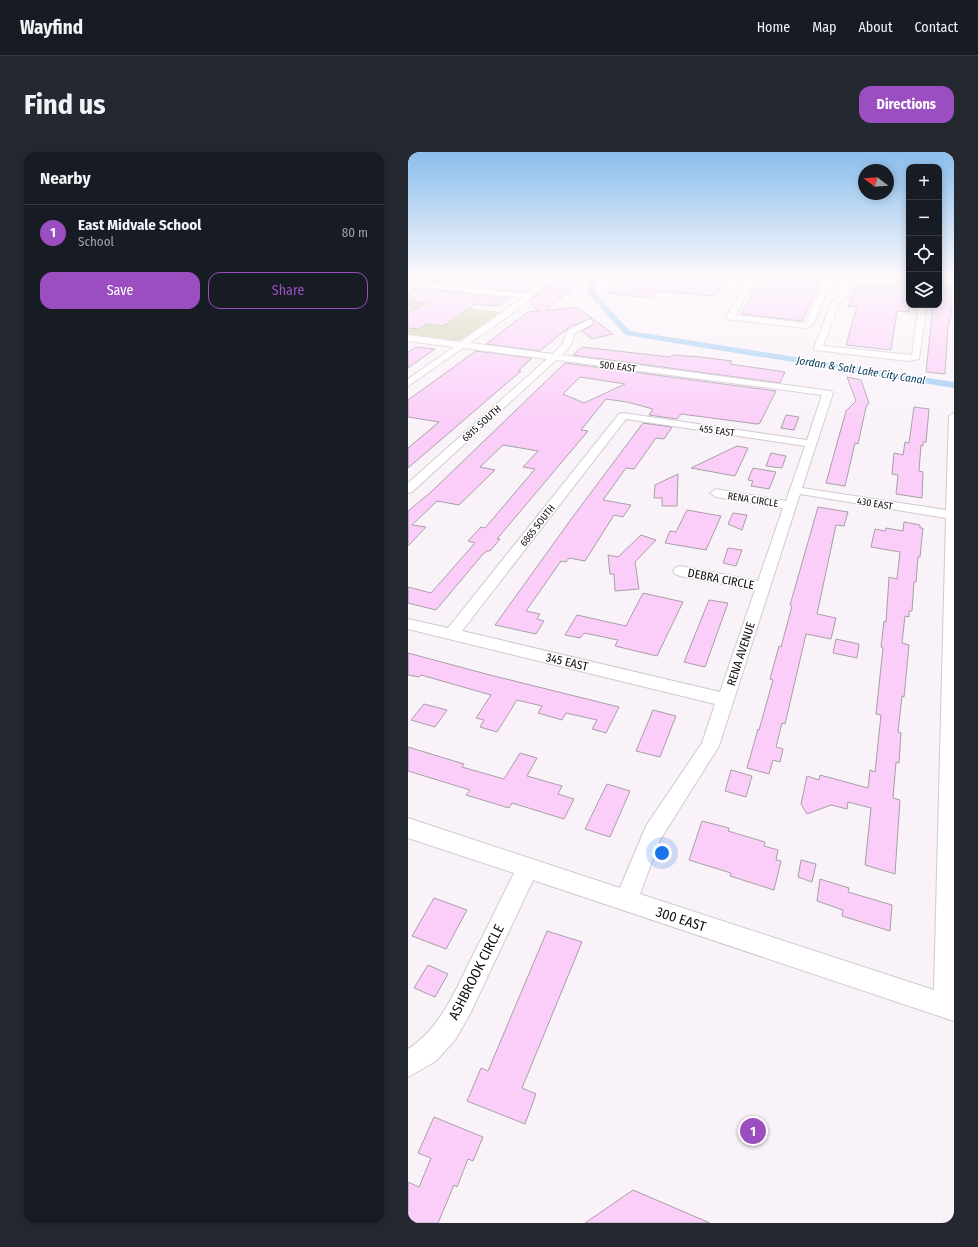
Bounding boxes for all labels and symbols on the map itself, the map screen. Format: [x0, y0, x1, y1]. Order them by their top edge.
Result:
north arrow [858, 164, 894, 200]
water label: Jordan & Salt Lake City Canal [795, 354, 926, 387]
street label: 500 EAST [599, 359, 637, 375]
street label: 6815 SOUTH [460, 403, 504, 444]
street label: 455 EAST [698, 423, 736, 439]
street label: RENA CIRCLE [727, 490, 779, 510]
street label: 430 EAST [856, 495, 894, 513]
street label: 6865 SOUTH [518, 502, 558, 549]
street label: DEBRA CIRCLE [687, 566, 756, 592]
street label: RENA AVENUE [724, 620, 758, 688]
street label: 345 EAST [545, 650, 590, 674]
your location [652, 843, 672, 863]
street label: 300 EAST [654, 903, 708, 936]
street label: ASHBROOK CIRCLE [445, 921, 508, 1023]
pin: 1 [740, 1116, 766, 1146]

